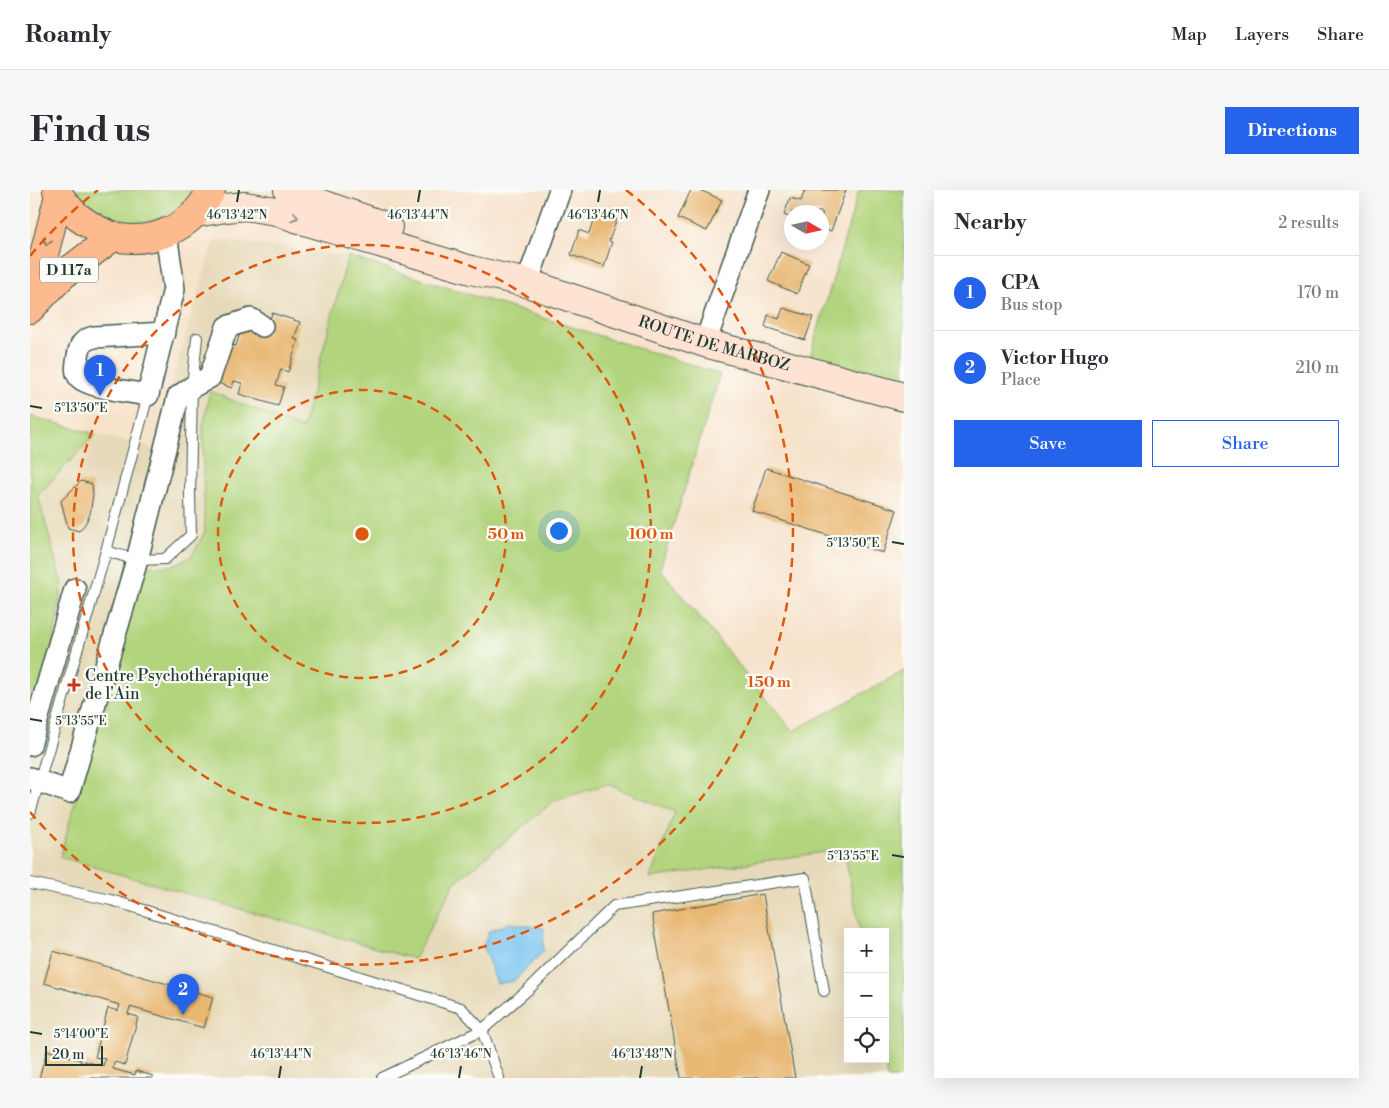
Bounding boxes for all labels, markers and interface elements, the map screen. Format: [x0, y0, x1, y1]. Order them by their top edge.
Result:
text: Roamly [25, 20, 111, 50]
text: Map [1172, 23, 1207, 46]
text: Layers [1235, 23, 1289, 46]
text: Share [1317, 23, 1364, 46]
button: Directions [1225, 107, 1359, 154]
text: Find us [30, 109, 150, 152]
north arrow [784, 205, 829, 250]
text: 46°13'42"N [207, 208, 268, 223]
text: 46°13'44"N [387, 208, 449, 223]
text: 46°13'46"N [567, 208, 629, 223]
text: Nearby [954, 210, 1027, 236]
one-way arrow [290, 212, 299, 222]
text: 2 results [1278, 213, 1339, 233]
one-way arrow [43, 237, 53, 245]
road number: D 117a [40, 258, 98, 282]
text: CPA [1001, 271, 1040, 295]
text: 1 [966, 283, 974, 303]
text: 170 m [1297, 283, 1339, 303]
text: Bus stop [1001, 295, 1063, 315]
street label: ROUTE DE MARBOZ [636, 311, 792, 376]
text: Victor Hugo [1001, 346, 1109, 370]
pin: 1 [84, 355, 116, 396]
text: 2 [965, 358, 975, 378]
text: 210 m [1295, 358, 1339, 378]
text: Place [1001, 370, 1041, 390]
text: 5°13'50"E [54, 401, 108, 416]
button: Save [954, 420, 1142, 467]
button: Share [1152, 420, 1339, 467]
your location [546, 518, 572, 544]
centre of rings [353, 525, 371, 543]
text: 50 m [488, 525, 524, 544]
text: 100 m [629, 525, 674, 544]
text: 5°13'50"E [826, 536, 880, 551]
place label: Centre Psychothérapique de l'Ain [85, 666, 269, 704]
text: 150 m [747, 673, 791, 692]
marker: Centre Psychothérapique de l'Ain [67, 678, 81, 692]
text: 5°13'55"E [55, 714, 107, 729]
text: 5°13'55"E [827, 849, 879, 864]
map controls [844, 928, 889, 1063]
button: + [844, 928, 889, 973]
button: − [844, 973, 889, 1018]
pin: 2 [167, 974, 199, 1015]
button: locate [844, 1018, 889, 1063]
text: 5°14'00"E [54, 1027, 108, 1042]
scale bar [45, 1043, 102, 1066]
text: 20 m [52, 1046, 84, 1064]
text: 46°13'44"N [250, 1047, 312, 1062]
text: 46°13'46"N [430, 1047, 492, 1062]
text: 46°13'48"N [611, 1047, 673, 1062]

